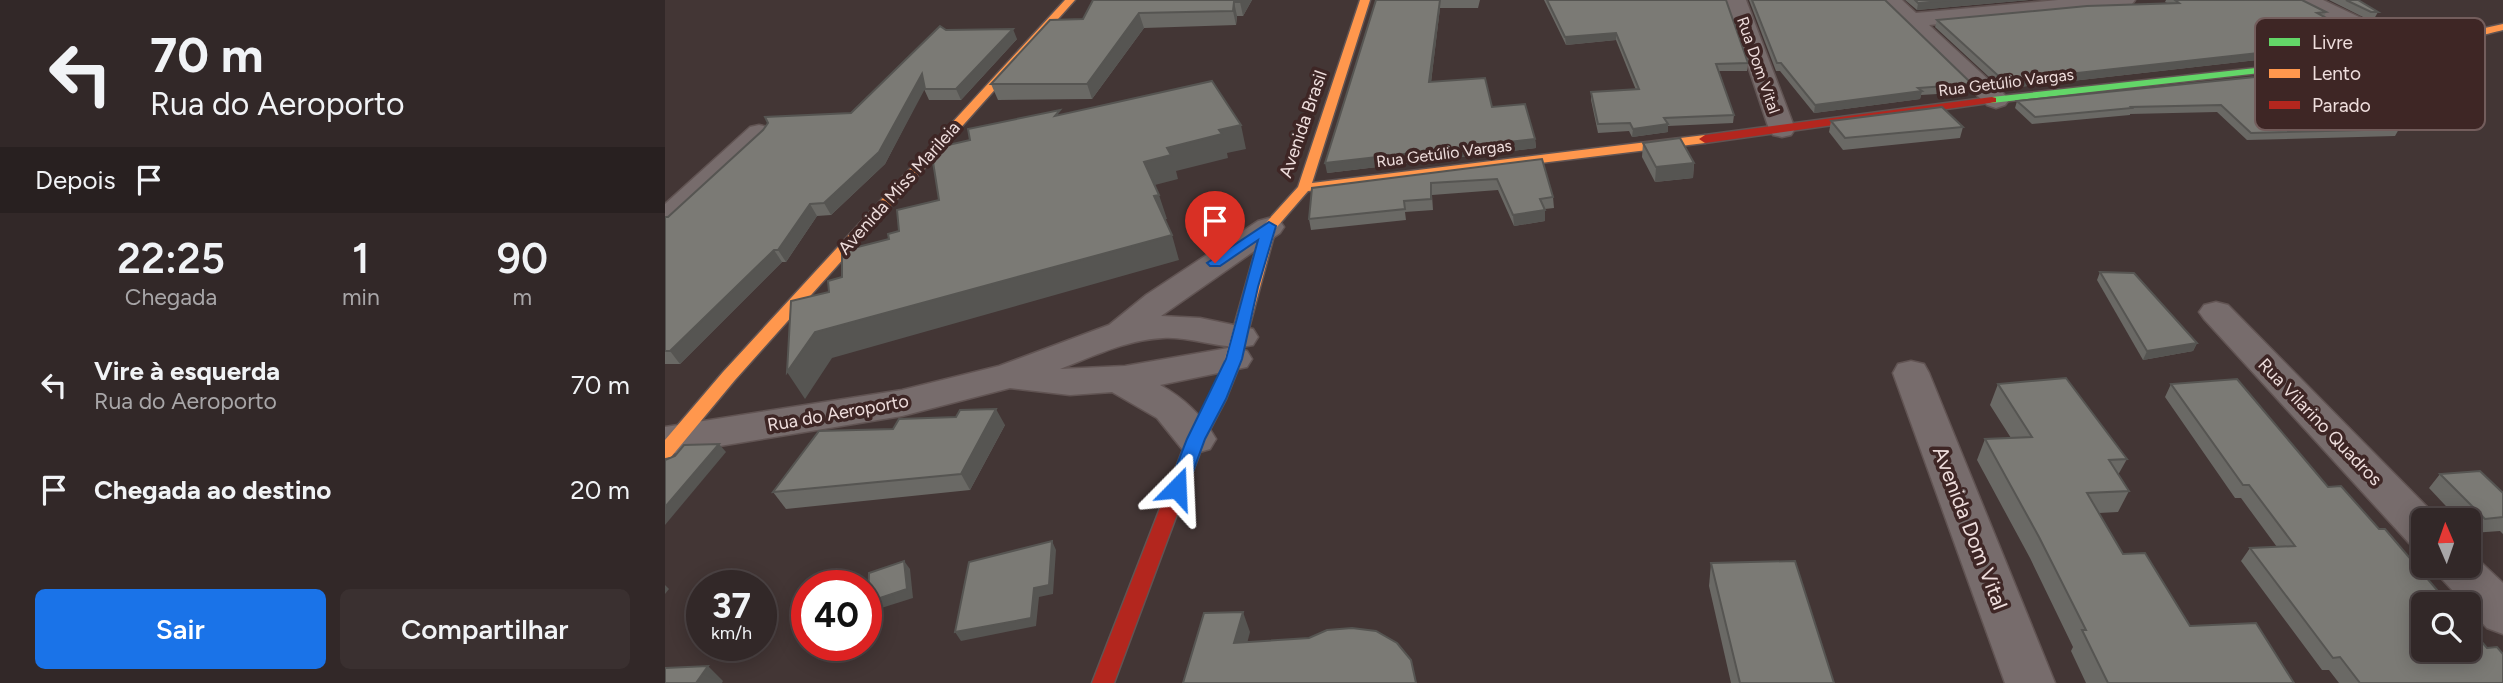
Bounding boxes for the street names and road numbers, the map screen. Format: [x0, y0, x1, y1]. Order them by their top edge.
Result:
street label: Rua Dom Vital [1733, 14, 1784, 116]
street label: Rua Getúlio Vargas [1937, 65, 2075, 100]
street label: Avenida Brasil [1274, 67, 1332, 181]
street label: Avenida Miss Marileia [833, 117, 965, 259]
street label: Rua Getúlio Vargas [1375, 136, 1513, 171]
street label: Rua Vilarino Quadros [2254, 354, 2386, 490]
street label: Rua do Aeroporto [766, 390, 910, 436]
street label: Avenida Dom Vital [1928, 442, 2013, 613]

